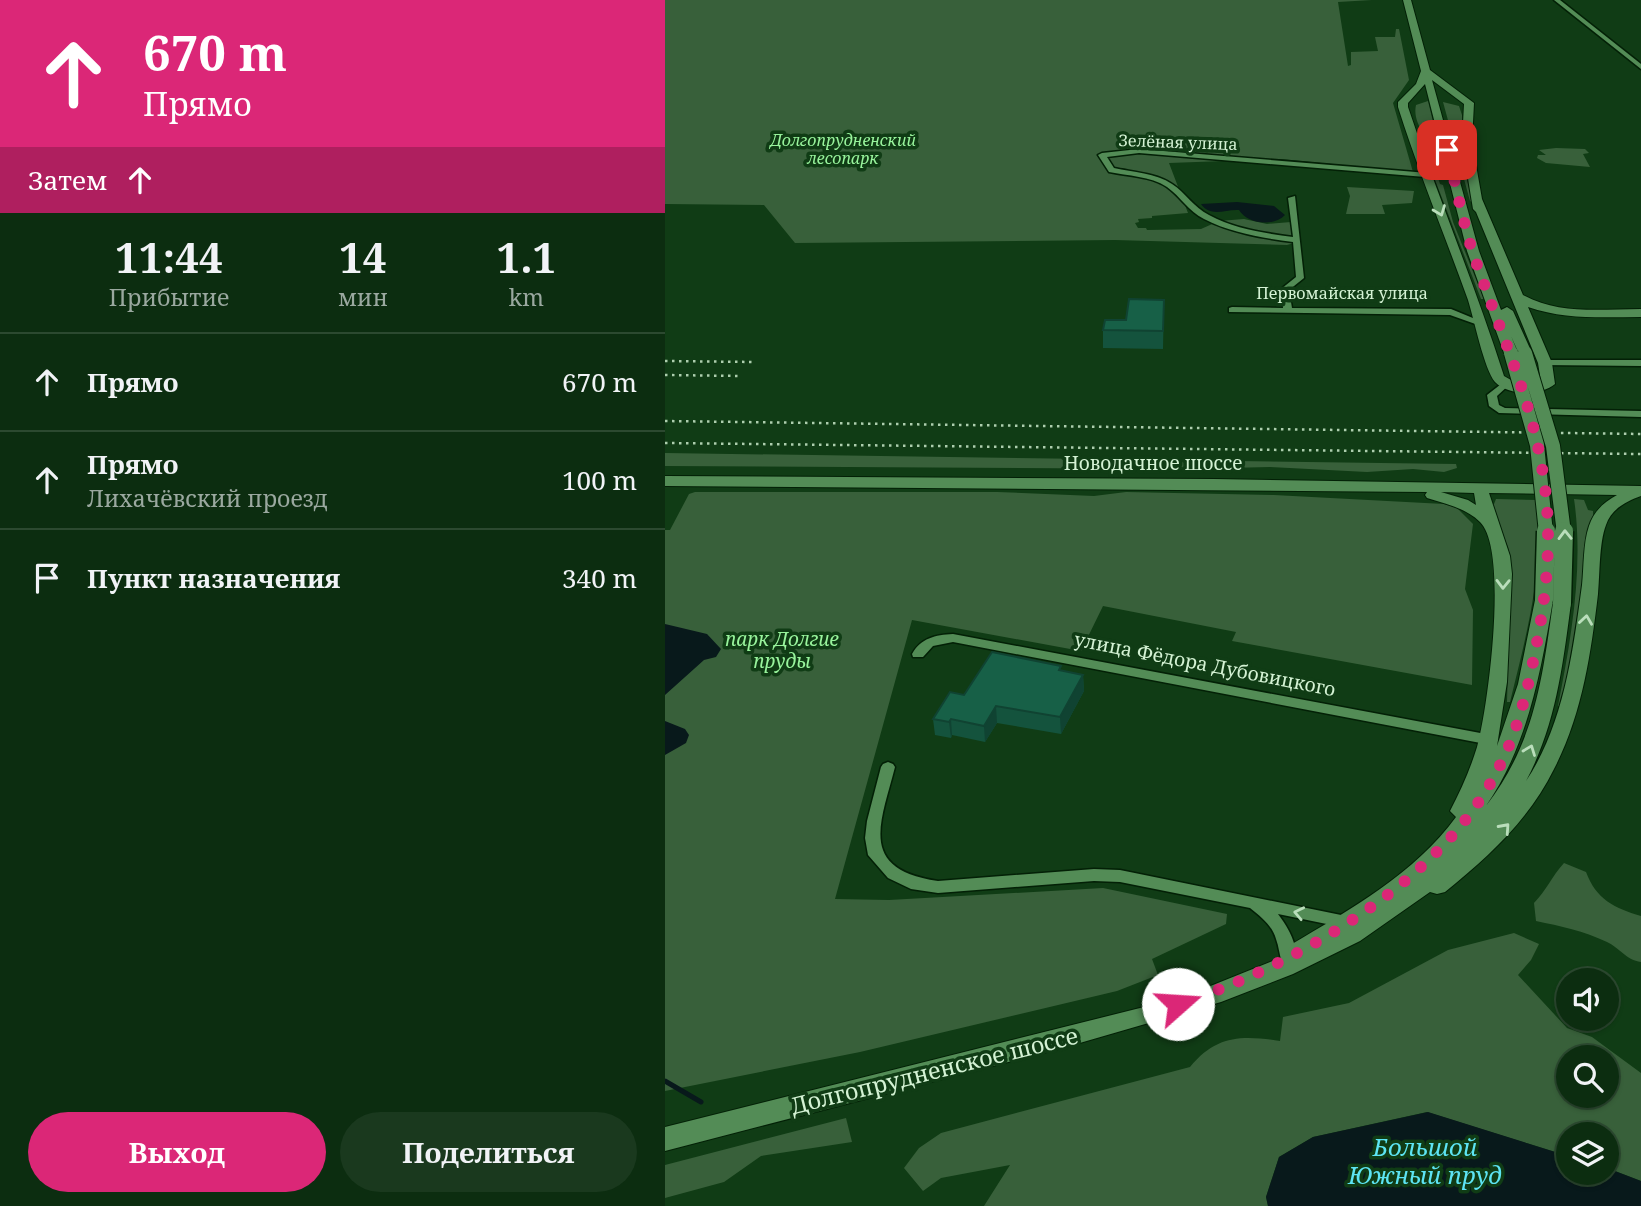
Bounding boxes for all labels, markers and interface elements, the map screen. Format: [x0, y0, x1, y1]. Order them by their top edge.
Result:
text: 670 m [143, 19, 287, 85]
icon: ahead [28, 28, 119, 119]
text: Прямо [143, 82, 252, 125]
pin [1417, 120, 1477, 180]
park label: Долгопрудненский лесопарк [768, 129, 916, 169]
street label: Зелёная улица [1118, 129, 1238, 155]
icon: arrive [1428, 131, 1466, 169]
icon: ahead [121, 161, 159, 199]
text: Затем [28, 162, 107, 198]
one-way arrow [1432, 205, 1446, 217]
text: 11:44 [115, 228, 223, 285]
text: 14 [339, 228, 387, 285]
text: 1.1 [496, 228, 556, 285]
text: Прибытие [109, 281, 229, 313]
text: мин [338, 281, 388, 313]
text: km [509, 281, 544, 313]
street label: Первомайская улица [1256, 282, 1428, 304]
icon: ahead [28, 363, 66, 401]
text: Прямо [87, 364, 178, 400]
text: 670 m [562, 364, 637, 400]
text: Прямо [87, 446, 178, 482]
street label: Новодачное шоссе [1064, 450, 1242, 476]
icon: ahead [28, 461, 66, 499]
text: 100 m [562, 462, 637, 498]
text: Лихачёвский проезд [87, 482, 328, 514]
one-way arrow [1558, 529, 1573, 540]
icon: arrive [28, 559, 66, 597]
text: Пункт назначения [87, 560, 340, 596]
text: 340 m [562, 560, 637, 596]
one-way arrow [1495, 579, 1510, 590]
one-way arrow [1579, 614, 1594, 626]
park label: парк Долгие пруды [725, 626, 840, 674]
street label: улица Фёдора Дубовицкого [1072, 626, 1338, 702]
one-way arrow [1521, 745, 1535, 757]
one-way arrow [1496, 823, 1509, 836]
one-way arrow [1293, 906, 1305, 921]
position arrow [1141, 967, 1215, 1041]
map controls [1556, 968, 1619, 1185]
button: sound [1556, 968, 1619, 1031]
street label: Долгопрудненское шоссе [787, 1019, 1081, 1121]
button: search [1556, 1045, 1619, 1108]
button: Выход [28, 1112, 326, 1192]
button: Поделиться [340, 1112, 637, 1192]
button: layers [1556, 1122, 1619, 1185]
water label: Большой Южный пруд [1347, 1130, 1502, 1191]

